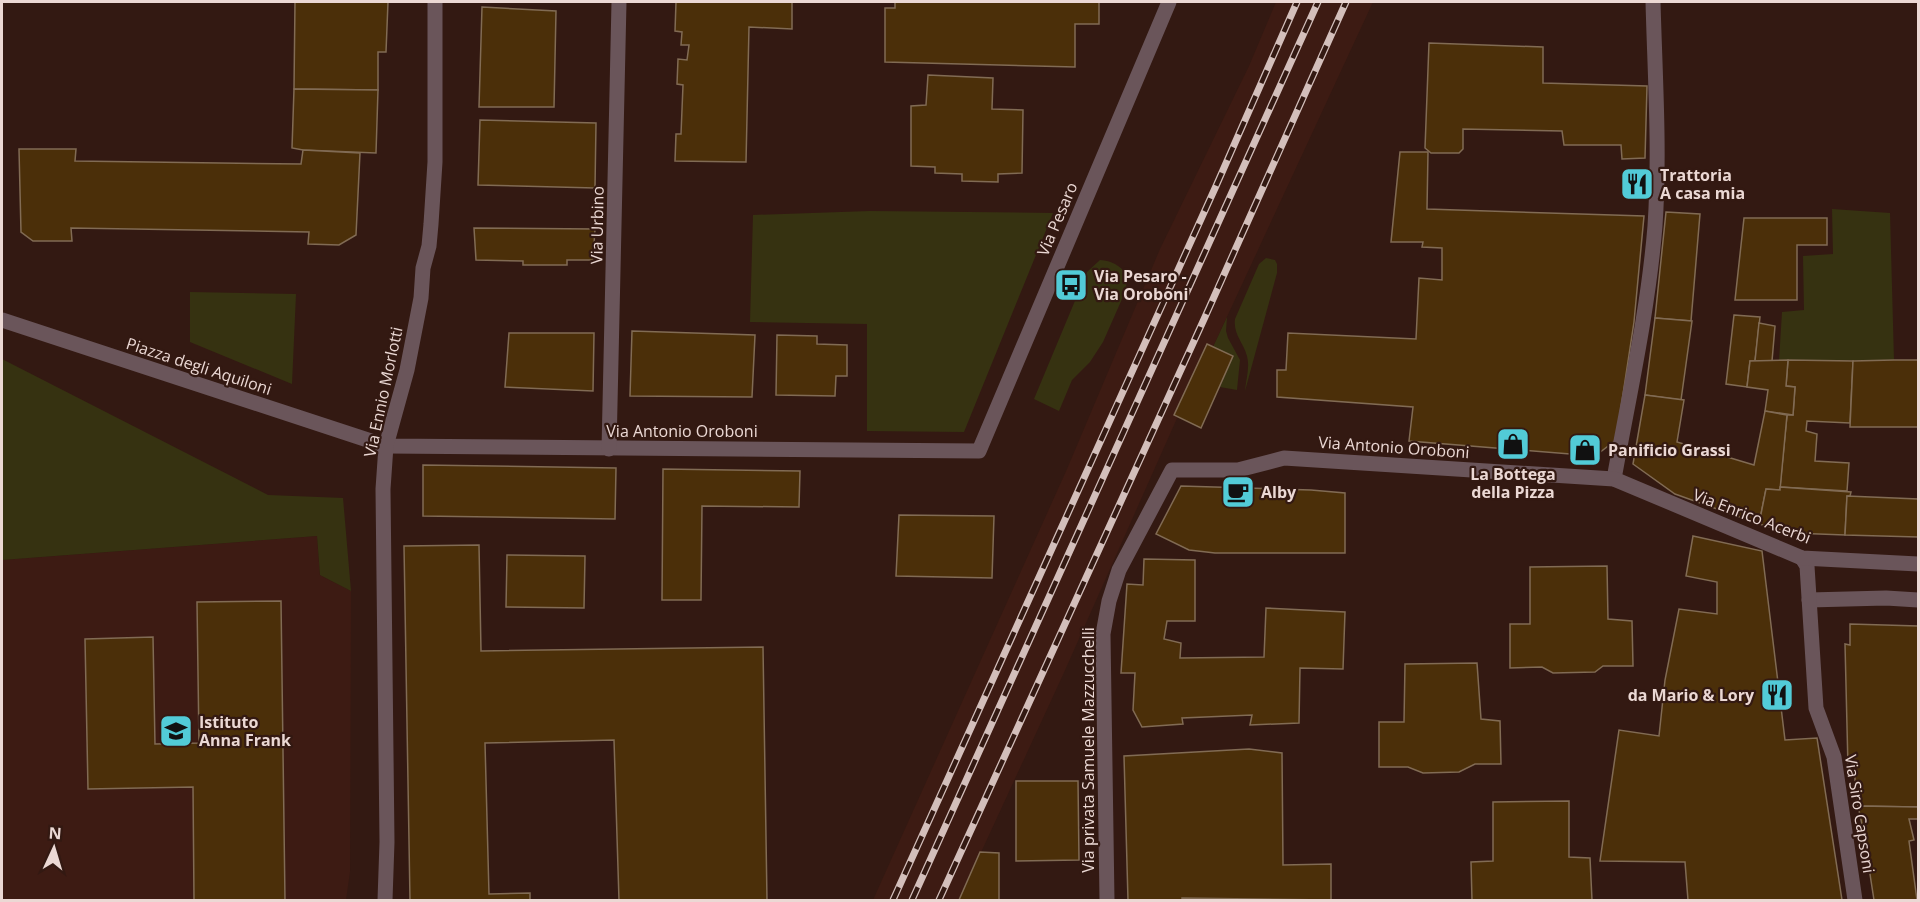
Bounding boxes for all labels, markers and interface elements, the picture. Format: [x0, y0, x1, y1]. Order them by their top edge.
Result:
place label: Trattoria A casa mia [1660, 164, 1745, 204]
restaurant icon: Trattoria A casa mia [1619, 166, 1655, 202]
street label: Via Pesaro [1032, 179, 1082, 259]
street label: Via Urbino [585, 186, 609, 264]
place label: Via Pesaro - Via Oroboni [1094, 265, 1188, 305]
bus stop icon: Via Pesaro - Via Oroboni [1053, 267, 1089, 303]
street label: Via Ennio Morlotti [358, 325, 408, 459]
street label: Piazza degli Aquiloni [124, 332, 274, 400]
street label: Via Antonio Oroboni [606, 420, 758, 442]
shop icon: La Bottega della Pizza [1495, 426, 1531, 462]
street label: Via Antonio Oroboni [1318, 431, 1470, 463]
shop icon: Panificio Grassi [1567, 432, 1603, 468]
place label: Panificio Grassi [1608, 439, 1731, 461]
place label: La Bottega della Pizza [1470, 463, 1556, 503]
cafe icon: Alby [1220, 474, 1256, 510]
place label: Alby [1261, 481, 1297, 503]
street label: Via Enrico Acerbi [1690, 483, 1814, 549]
street label: Via privata Samuele Mazzucchelli [1077, 627, 1099, 873]
restaurant icon: da Mario & Lory [1759, 677, 1795, 713]
place label: da Mario & Lory [1628, 684, 1755, 706]
place label: Istituto Anna Frank [199, 711, 291, 751]
school or university icon: Istituto Anna Frank [158, 713, 194, 749]
street label: Via Siro Capsoni [1840, 753, 1880, 875]
north arrow [24, 818, 84, 878]
text: N [48, 822, 62, 844]

